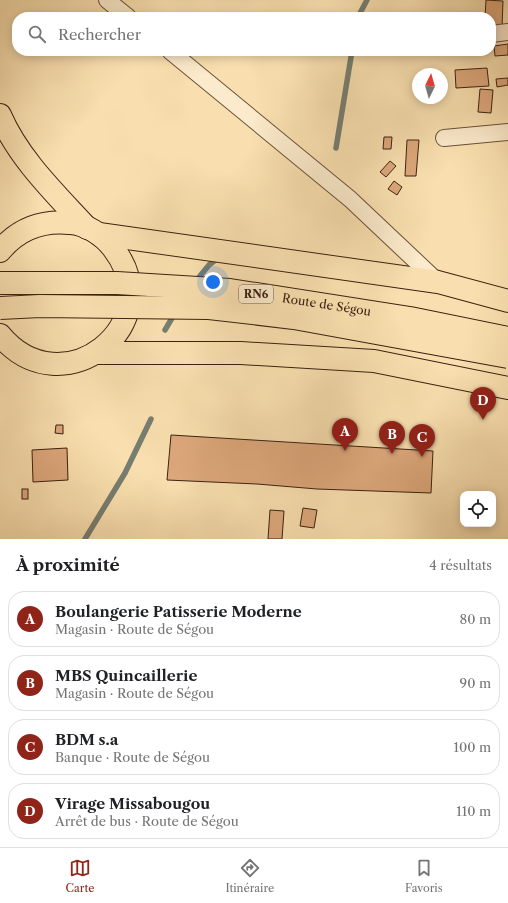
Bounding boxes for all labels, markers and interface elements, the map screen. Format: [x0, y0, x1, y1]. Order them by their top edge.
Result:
search box [12, 12, 496, 56]
icon: search [26, 23, 48, 45]
text: Rechercher [58, 25, 141, 44]
north arrow [412, 68, 448, 104]
your location [203, 272, 223, 292]
road number: RN6 [239, 285, 273, 303]
street label: Route de Ségou [281, 290, 373, 319]
pin: D [470, 387, 496, 420]
pin: A [332, 418, 358, 451]
pin: B [379, 421, 405, 454]
pin: C [409, 424, 435, 457]
map controls [460, 491, 496, 527]
button: locate [460, 491, 496, 527]
text: À proximité [16, 555, 120, 575]
text: 4 résultats [429, 557, 492, 573]
text: Boulangerie Patisserie Moderne [55, 602, 302, 621]
text: A [25, 611, 35, 627]
text: 80 m [459, 611, 491, 627]
text: Magasin · Route de Ségou [55, 621, 214, 637]
text: MBS Quincaillerie [55, 666, 197, 685]
text: B [25, 675, 35, 691]
text: 90 m [460, 675, 491, 691]
text: Magasin · Route de Ségou [55, 685, 214, 701]
text: BDM s.a [55, 730, 118, 749]
text: C [25, 739, 35, 755]
text: 100 m [453, 739, 491, 755]
text: Banque · Route de Ségou [55, 749, 210, 765]
text: Virage Missabougou [55, 794, 210, 813]
text: D [24, 803, 36, 819]
text: 110 m [456, 803, 491, 819]
text: Arrêt de bus · Route de Ségou [55, 813, 239, 829]
tab: Carte [65, 857, 94, 895]
tab: Itinéraire [225, 857, 274, 895]
tab: Favoris [405, 857, 442, 895]

